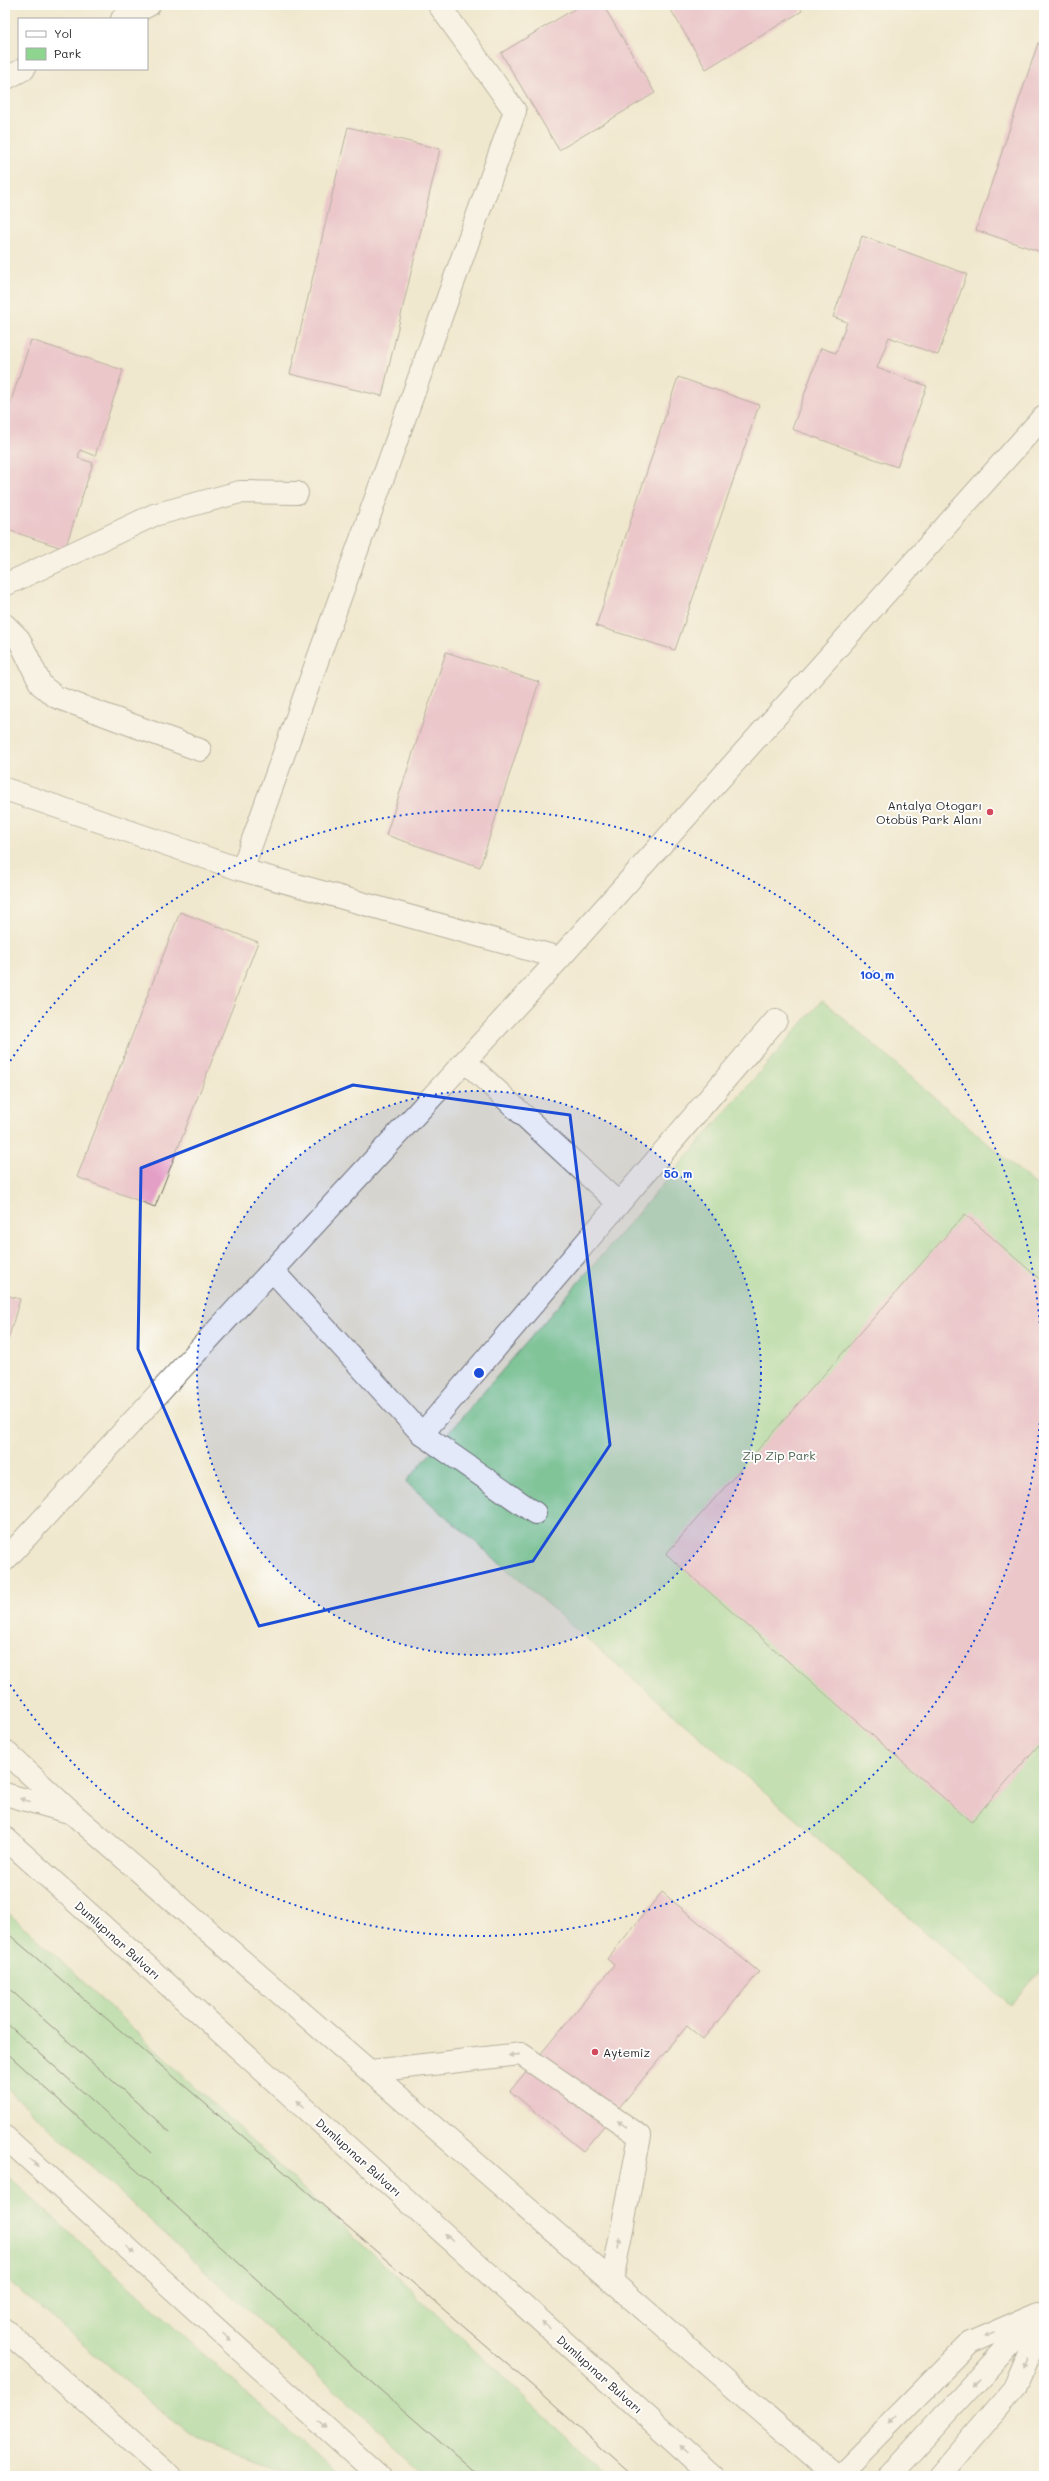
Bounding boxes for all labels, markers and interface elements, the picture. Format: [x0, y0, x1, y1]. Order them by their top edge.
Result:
legend [18, 18, 148, 70]
text: Yol [54, 25, 72, 41]
text: Park [54, 45, 81, 61]
place label: Antalya Otogarı Otobüs Park Alanı [876, 797, 982, 827]
marker: Antalya Otogarı Otobüs Park Alanı [985, 807, 995, 817]
text: 100 m [860, 966, 894, 982]
text: 50 m [664, 1165, 692, 1181]
centre of rings [472, 1366, 486, 1380]
park label: Zip Zip Park [742, 1447, 816, 1463]
one-way arrow [19, 1796, 31, 1802]
street label: Dumlupınar Bulvarı [72, 1897, 164, 1983]
place label: Aytemiz [603, 2044, 651, 2060]
marker: Aytemiz [590, 2047, 600, 2057]
one-way arrow [508, 2051, 520, 2058]
one-way arrow [296, 2100, 306, 2109]
street label: Dumlupınar Bulvarı [313, 2114, 405, 2200]
one-way arrow [617, 2120, 627, 2128]
one-way arrow [29, 2158, 39, 2167]
one-way arrow [444, 2234, 455, 2243]
one-way arrow [617, 2237, 623, 2249]
one-way arrow [125, 2245, 135, 2255]
one-way arrow [541, 2321, 551, 2330]
street label: Dumlupınar Bulvarı [554, 2331, 646, 2417]
one-way arrow [984, 2332, 996, 2338]
one-way arrow [221, 2333, 232, 2342]
one-way arrow [1021, 2359, 1027, 2371]
one-way arrow [970, 2378, 979, 2389]
one-way arrow [890, 2415, 899, 2425]
one-way arrow [318, 2420, 328, 2429]
one-way arrow [679, 2445, 689, 2455]

